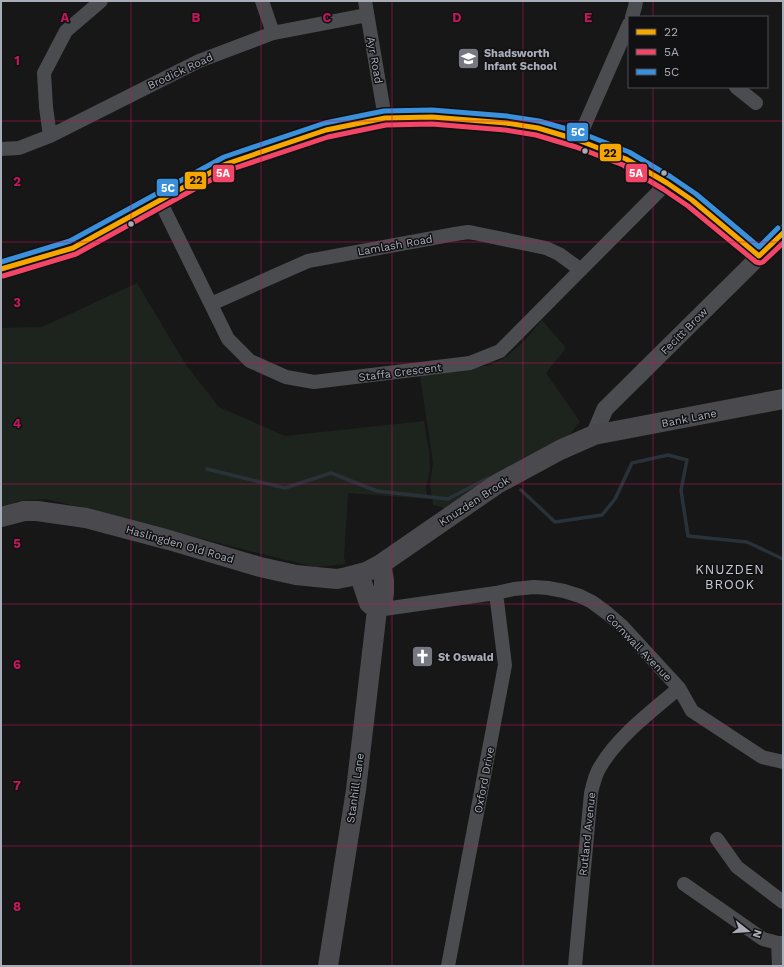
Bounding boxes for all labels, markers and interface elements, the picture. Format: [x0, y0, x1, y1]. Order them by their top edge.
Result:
text: A [61, 10, 70, 25]
text: B [192, 10, 201, 25]
text: C [323, 10, 332, 25]
text: D [452, 10, 462, 25]
text: E [584, 10, 592, 25]
legend [628, 16, 768, 88]
text: 22 [664, 25, 678, 39]
street label: Ayr Road [364, 36, 385, 84]
text: 5A [664, 45, 679, 59]
school or university icon: Shadsworth Infant School [455, 46, 481, 72]
place label: Shadsworth Infant School [484, 47, 557, 73]
street label: Brodick Road [145, 51, 215, 92]
text: 1 [14, 53, 20, 68]
text: 5C [664, 65, 679, 79]
line badge: 5C [566, 122, 589, 142]
text: 5C [571, 126, 585, 139]
line badge: 22 [599, 143, 622, 162]
unlabelled marker [580, 146, 590, 156]
text: 22 [603, 147, 617, 160]
line badge: 5A [625, 163, 648, 183]
line badge: 5A [212, 164, 235, 183]
text: 5A [216, 167, 230, 180]
text: 5A [629, 167, 643, 180]
unlabelled marker [659, 168, 669, 178]
line badge: 22 [184, 171, 207, 190]
text: 2 [13, 174, 21, 189]
text: 22 [189, 174, 203, 187]
line badge: 5C [156, 178, 179, 197]
text: 5C [161, 182, 175, 195]
unlabelled marker [126, 219, 136, 229]
street label: Lamlash Road [356, 232, 434, 259]
text: 3 [13, 295, 21, 310]
street label: Fecitt Brow [658, 305, 710, 357]
street label: Staffa Crescent [358, 361, 443, 384]
street label: Bank Lane [660, 407, 718, 430]
text: 4 [13, 416, 22, 431]
street label: Knuzden Brook [437, 474, 512, 529]
street label: Haslingden Old Road [124, 523, 235, 566]
text: 5 [13, 536, 21, 551]
district label: KNUZDEN BROOK [695, 562, 765, 592]
street label: Cornwall Avenue [603, 611, 674, 684]
church icon: St Oswald [410, 644, 436, 670]
place label: St Oswald [438, 651, 494, 664]
text: 6 [13, 657, 21, 672]
street label: Oxford Drive [472, 746, 497, 814]
street label: Stanhill Lane [344, 752, 367, 824]
text: 7 [13, 778, 21, 793]
street label: Rutland Avenue [577, 792, 598, 877]
text: 8 [13, 899, 21, 914]
north arrow [728, 911, 768, 951]
text: N [750, 928, 764, 940]

